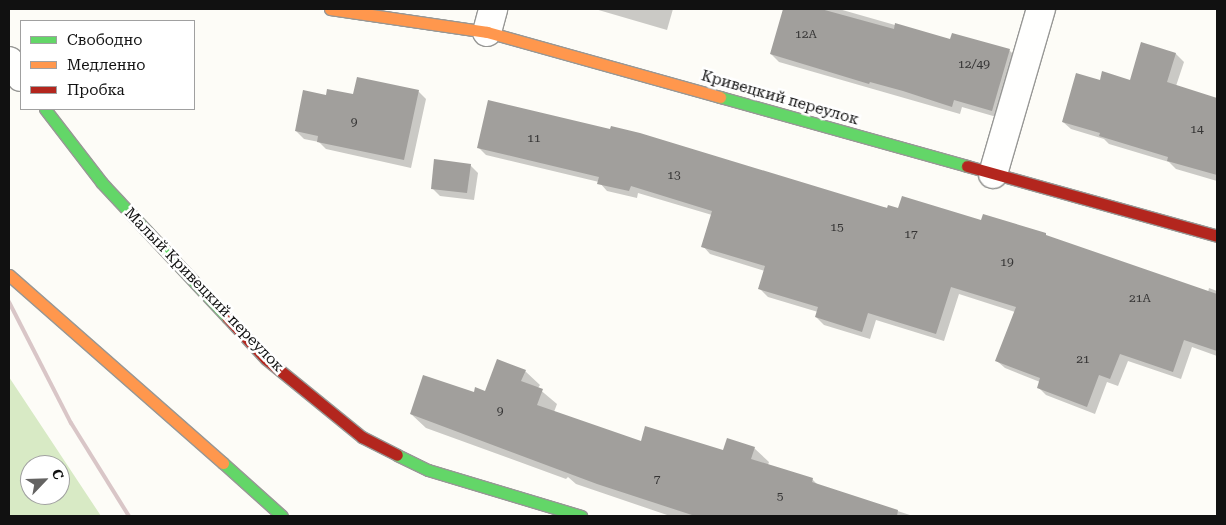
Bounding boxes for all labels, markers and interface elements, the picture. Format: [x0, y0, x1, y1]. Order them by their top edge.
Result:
legend [20, 20, 195, 110]
house number: 12А [795, 28, 817, 42]
text: Свободно [67, 31, 142, 49]
text: Медленно [67, 56, 146, 74]
house number: 12/49 [958, 58, 990, 72]
street label: Кривецкий переулок [699, 67, 861, 129]
text: Пробка [67, 81, 125, 99]
house number: 9 [351, 116, 357, 130]
house number: 14 [1190, 123, 1204, 137]
house number: 11 [527, 132, 541, 146]
house number: 13 [667, 169, 681, 183]
street label: Малый Кривецкий переулок [121, 204, 287, 376]
house number: 15 [830, 221, 844, 235]
house number: 17 [904, 228, 918, 242]
house number: 19 [1000, 256, 1014, 270]
house number: 21А [1129, 292, 1151, 306]
house number: 21 [1076, 353, 1090, 367]
house number: 9 [497, 405, 503, 419]
north arrow [20, 455, 70, 505]
text: С [48, 467, 67, 482]
house number: 7 [654, 473, 660, 487]
house number: 5 [777, 490, 783, 504]

